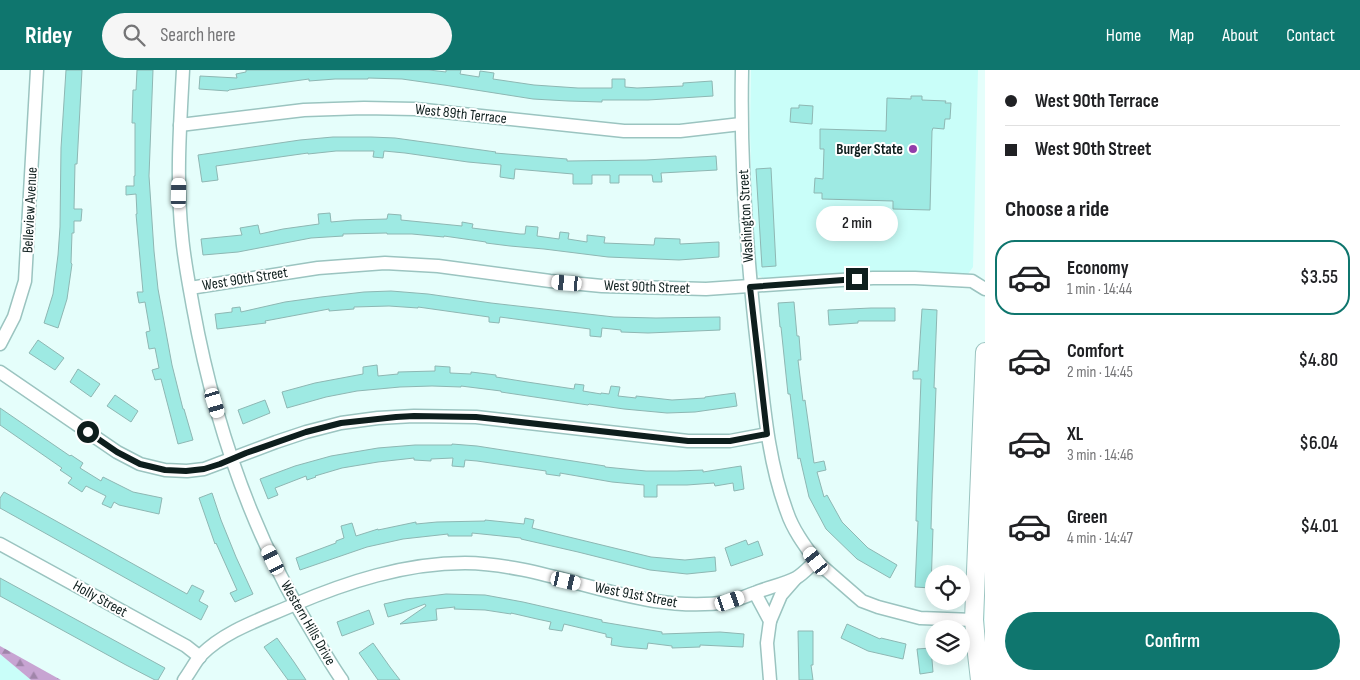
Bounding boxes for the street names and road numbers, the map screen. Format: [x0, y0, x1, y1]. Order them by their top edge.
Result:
street label: West 89th Terrace [414, 100, 508, 128]
street label: Belleview Avenue [18, 166, 42, 254]
street label: Washington Street [734, 169, 758, 263]
street label: West 90th Street [201, 263, 289, 295]
street label: West 90th Street [604, 276, 691, 298]
street label: Holly Street [69, 576, 131, 622]
street label: Western Hills Drive [276, 577, 340, 669]
street label: West 91st Street [593, 578, 679, 612]

